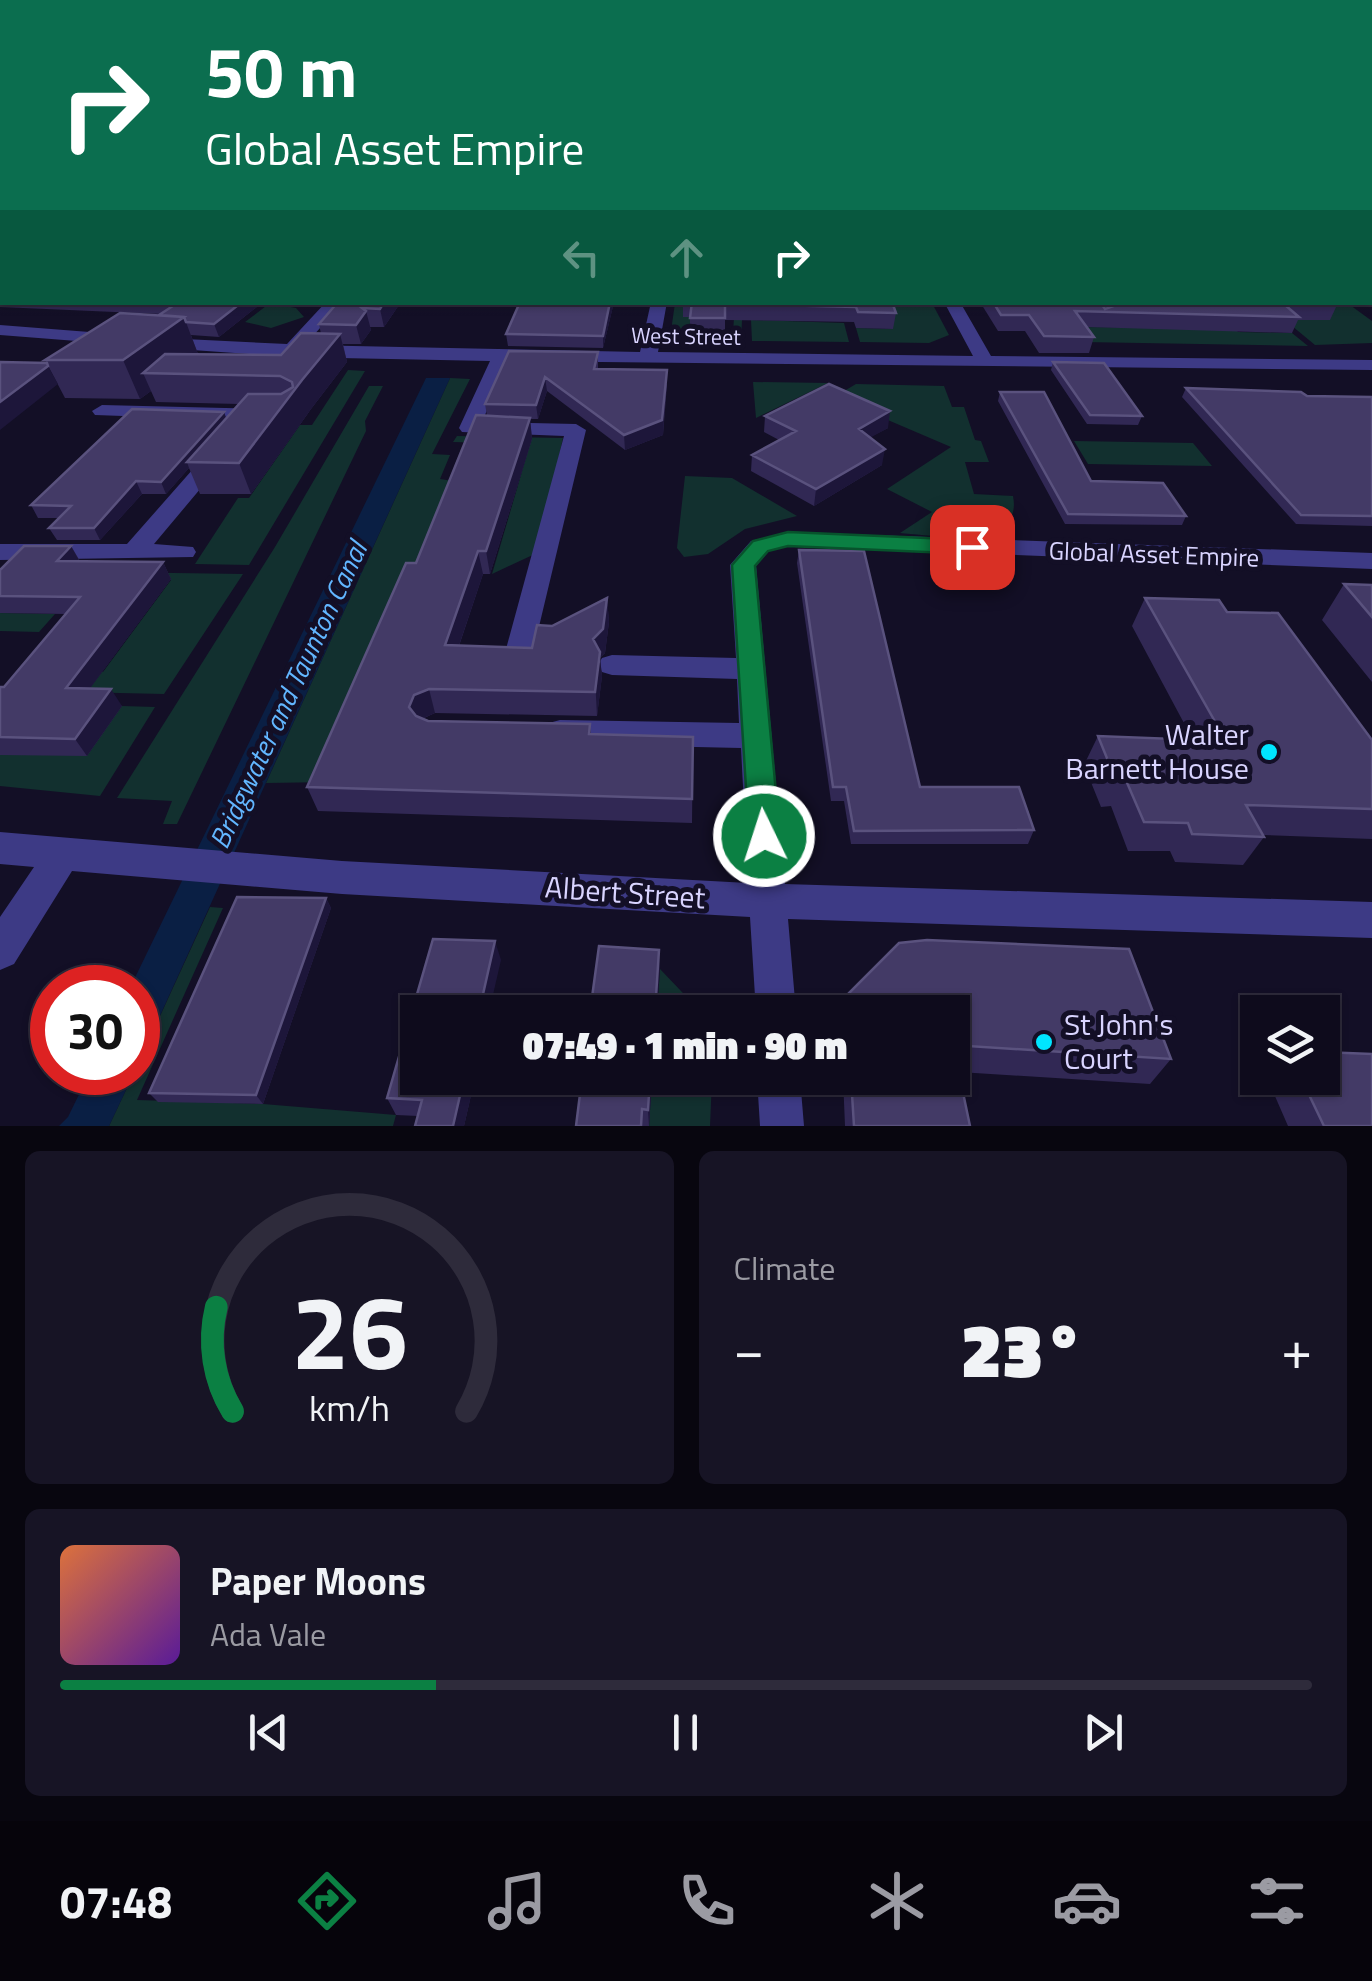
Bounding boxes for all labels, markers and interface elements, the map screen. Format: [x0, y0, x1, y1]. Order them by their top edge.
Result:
text: 50 m [205, 18, 358, 124]
icon: right [40, 40, 170, 170]
text: Global Asset Empire [205, 114, 584, 182]
icon: left [554, 230, 609, 285]
icon: ahead [659, 230, 714, 285]
icon: right [764, 230, 819, 285]
street label: West Street [631, 318, 741, 354]
pin [930, 505, 1015, 590]
icon: arrive [945, 520, 1000, 575]
water label: Bridgwater and Taunton Canal [197, 531, 379, 855]
street label: Global Asset Empire [1048, 531, 1260, 577]
place label: Walter Barnett House [1065, 711, 1249, 791]
marker: Walter Barnett House [1258, 741, 1280, 763]
position arrow [712, 784, 816, 888]
street label: Albert Street [543, 863, 707, 921]
speed limit sign: 30 [30, 965, 160, 1095]
map controls [1240, 995, 1340, 1095]
button: layers [1240, 995, 1340, 1095]
place label: St John's Court [1064, 1001, 1173, 1081]
text: 07:49 · 1 min · 90 m [523, 1016, 847, 1074]
marker: St John's Court [1033, 1031, 1055, 1053]
text: Climate [734, 1244, 835, 1292]
text: 26 [291, 1251, 407, 1409]
text: 23° [961, 1292, 1085, 1406]
text: − [734, 1307, 764, 1390]
text: + [1281, 1307, 1312, 1390]
text: km/h [309, 1380, 390, 1435]
text: Paper Moons [210, 1552, 426, 1610]
text: Ada Vale [210, 1610, 326, 1658]
icon: previous [241, 1705, 296, 1760]
icon: pause [658, 1705, 713, 1760]
icon: next [1076, 1705, 1131, 1760]
icon: directions [292, 1866, 362, 1936]
icon: music [482, 1866, 552, 1936]
icon: phone [672, 1866, 742, 1936]
icon: climate [862, 1866, 932, 1936]
icon: car [1052, 1866, 1122, 1936]
icon: filters [1242, 1866, 1312, 1936]
text: 07:48 [60, 1867, 172, 1935]

